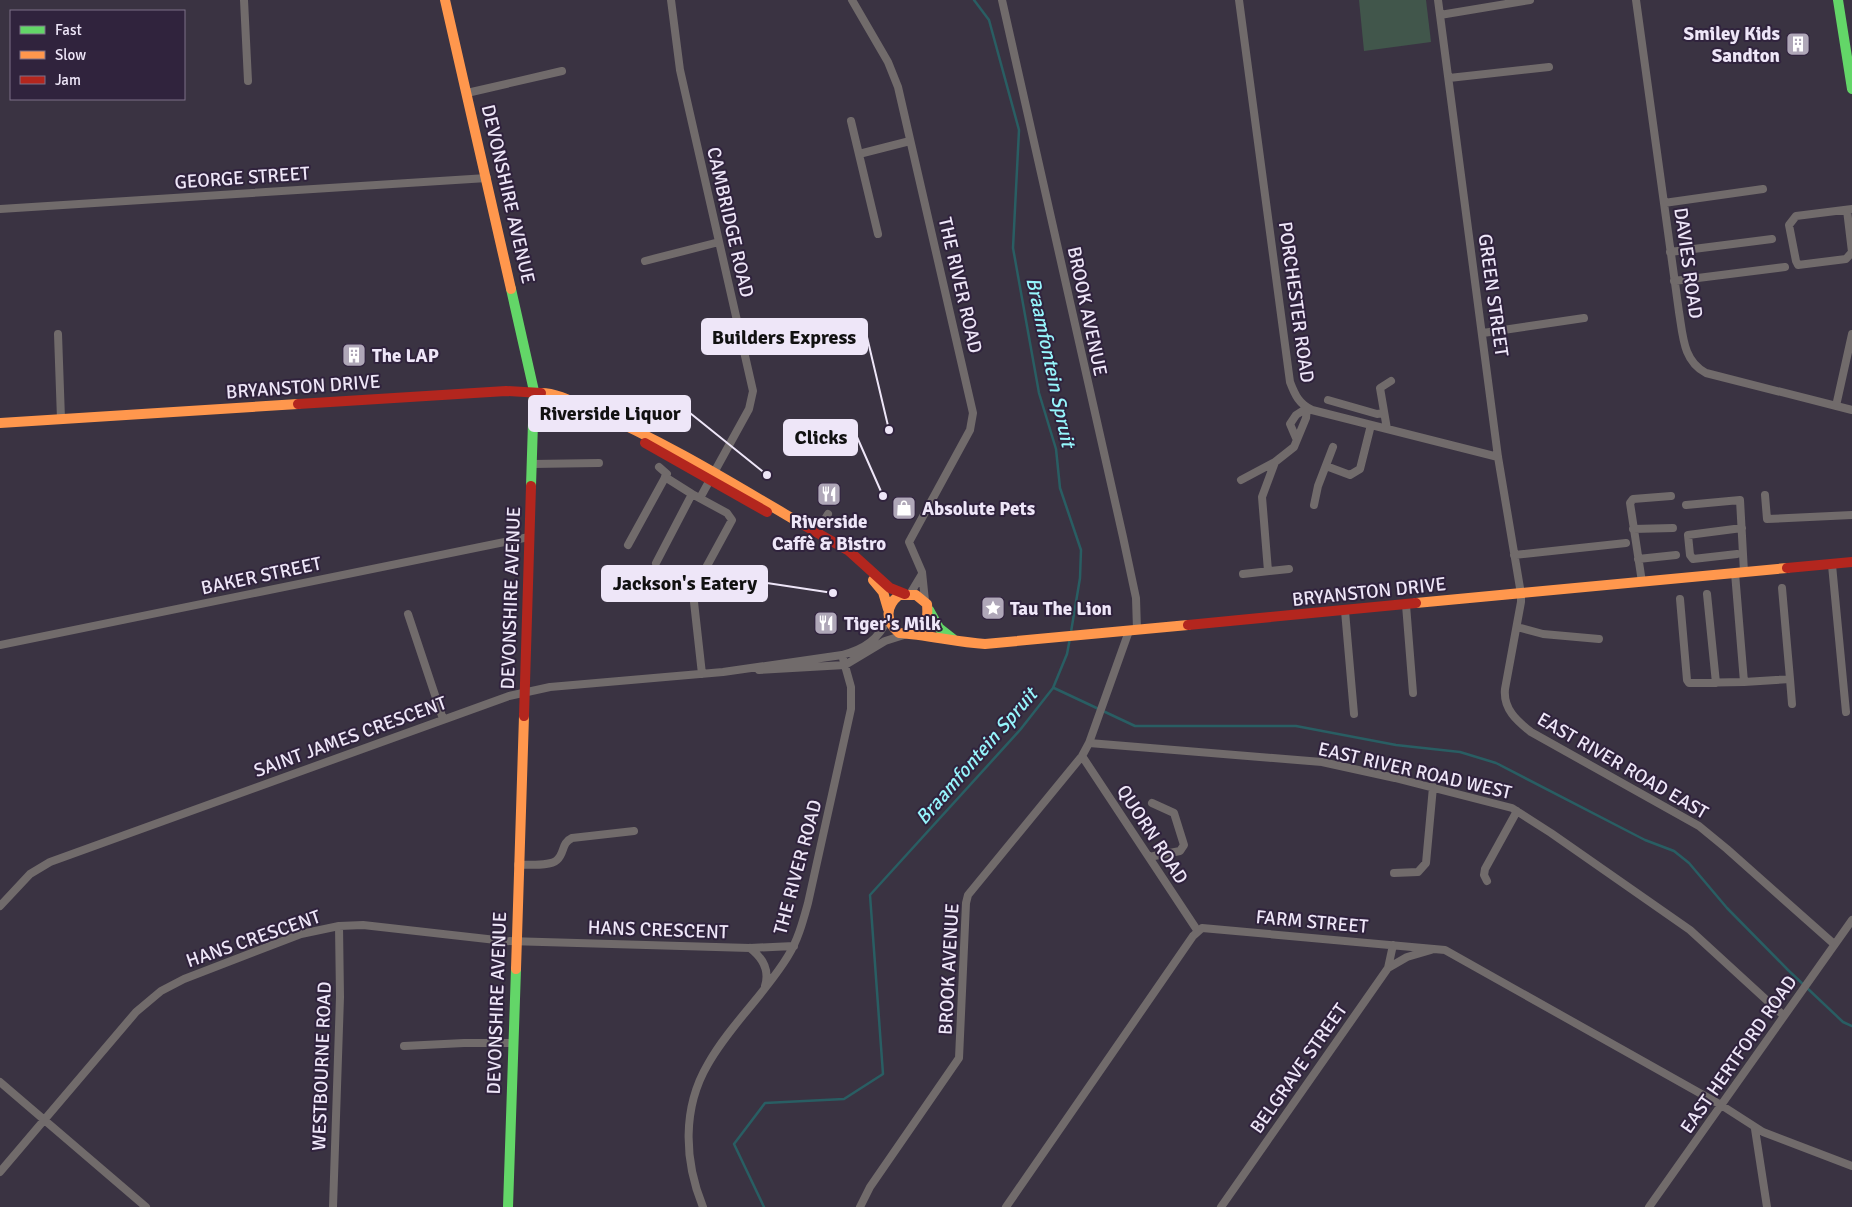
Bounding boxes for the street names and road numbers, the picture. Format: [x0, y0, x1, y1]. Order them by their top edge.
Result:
street label: DEVONSHIRE AVENUE [476, 102, 540, 286]
street label: CAMBRIDGE ROAD [701, 145, 759, 300]
street label: GEORGE STREET [174, 161, 311, 195]
street label: DAVIES ROAD [1668, 206, 1708, 320]
street label: THE RIVER ROAD [933, 215, 987, 355]
street label: PORCHESTER ROAD [1273, 220, 1319, 384]
street label: GREEN STREET [1473, 232, 1514, 359]
street label: BROOK AVENUE [1062, 244, 1112, 378]
street label: BRYANSTON DRIVE [225, 370, 381, 404]
street label: DEVONSHIRE AVENUE [496, 506, 526, 690]
street label: BAKER STREET [199, 551, 324, 600]
street label: BRYANSTON DRIVE [1291, 572, 1447, 612]
street label: SAINT JAMES CRESCENT [251, 691, 451, 783]
street label: EAST RIVER ROAD EAST [1533, 707, 1713, 825]
street label: EAST RIVER ROAD WEST [1316, 737, 1515, 805]
street label: QUORN ROAD [1111, 781, 1193, 889]
street label: THE RIVER ROAD [768, 797, 828, 937]
street label: BROOK AVENUE [934, 903, 964, 1036]
street label: HANS CRESCENT [183, 904, 324, 973]
street label: FARM STREET [1255, 905, 1370, 939]
street label: DEVONSHIRE AVENUE [482, 911, 512, 1095]
street label: HANS CRESCENT [587, 916, 729, 944]
street label: EAST HERTFORD ROAD [1675, 971, 1802, 1138]
street label: WESTBOURNE ROAD [307, 981, 337, 1151]
street label: BELGRAVE STREET [1245, 998, 1353, 1138]

